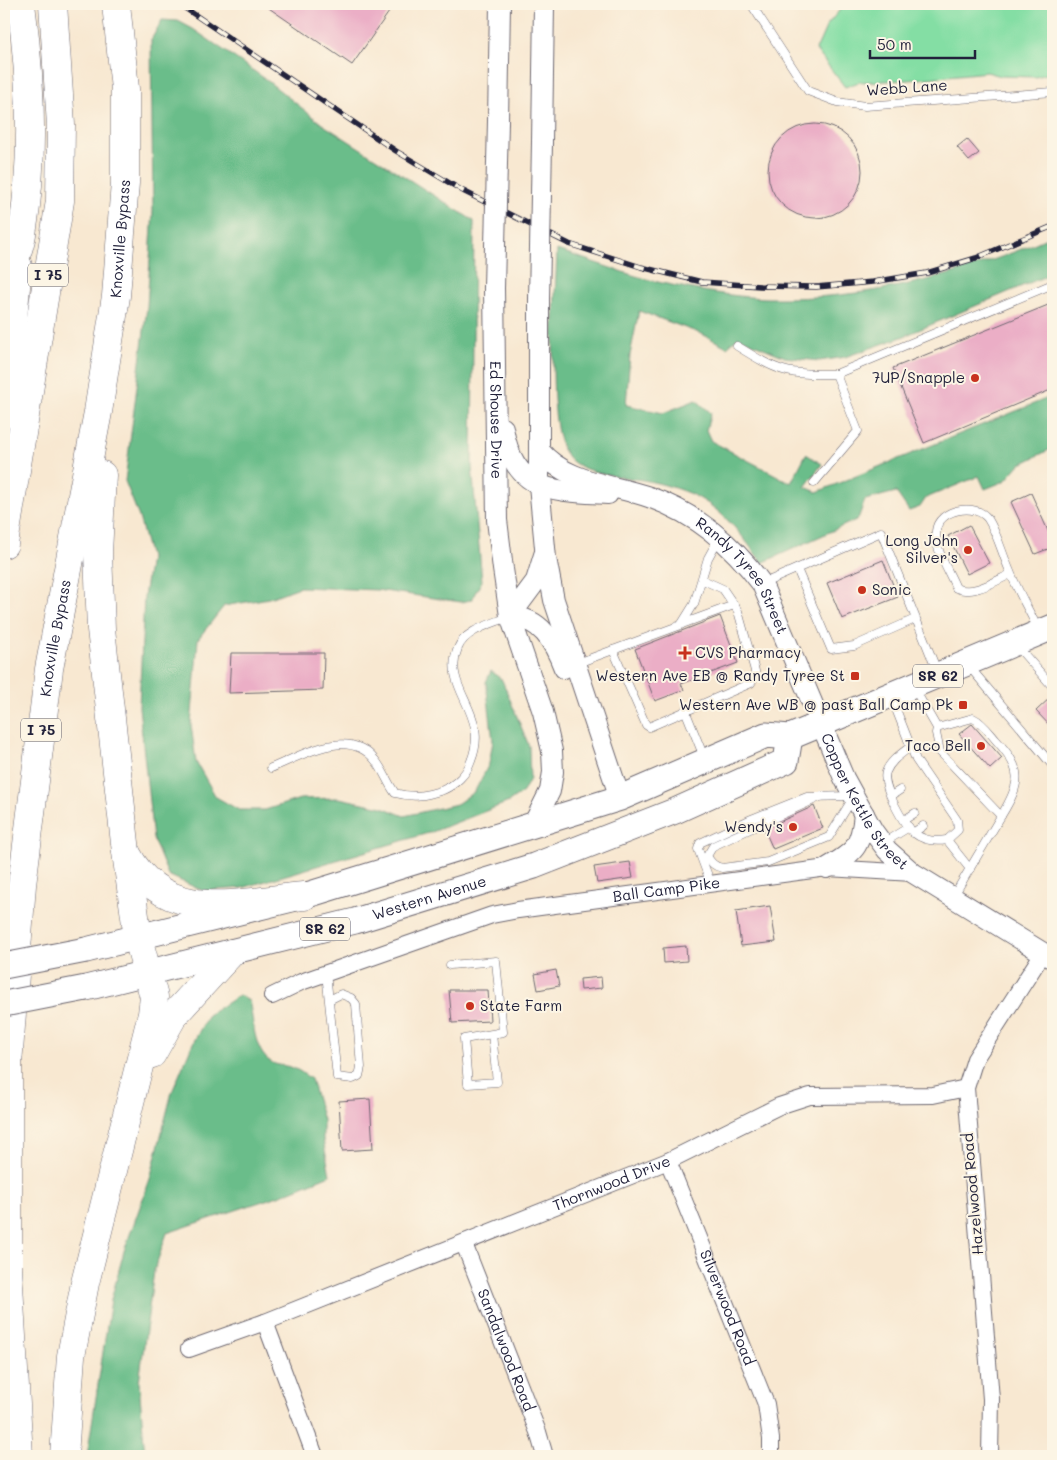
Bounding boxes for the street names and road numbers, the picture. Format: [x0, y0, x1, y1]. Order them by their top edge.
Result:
street label: Webb Lane [866, 74, 948, 100]
street label: Knoxville Bypass [105, 179, 134, 299]
road number: I 75 [28, 264, 68, 286]
street label: Ed Shouse Drive [486, 361, 507, 479]
street label: Randy Tyree Street [692, 512, 793, 637]
street label: Knoxville Bypass [35, 578, 75, 698]
road number: SR 62 [913, 664, 963, 688]
road number: I 75 [21, 718, 61, 742]
street label: Copper Kettle Street [817, 730, 913, 874]
street label: Western Avenue [370, 870, 489, 924]
street label: Ball Camp Pike [611, 872, 721, 906]
road number: SR 62 [300, 918, 350, 941]
street label: Hazelwood Road [957, 1132, 987, 1256]
street label: Thornwood Drive [550, 1150, 673, 1215]
street label: Silverwood Road [696, 1246, 760, 1368]
street label: Sandalwood Road [474, 1286, 540, 1414]

